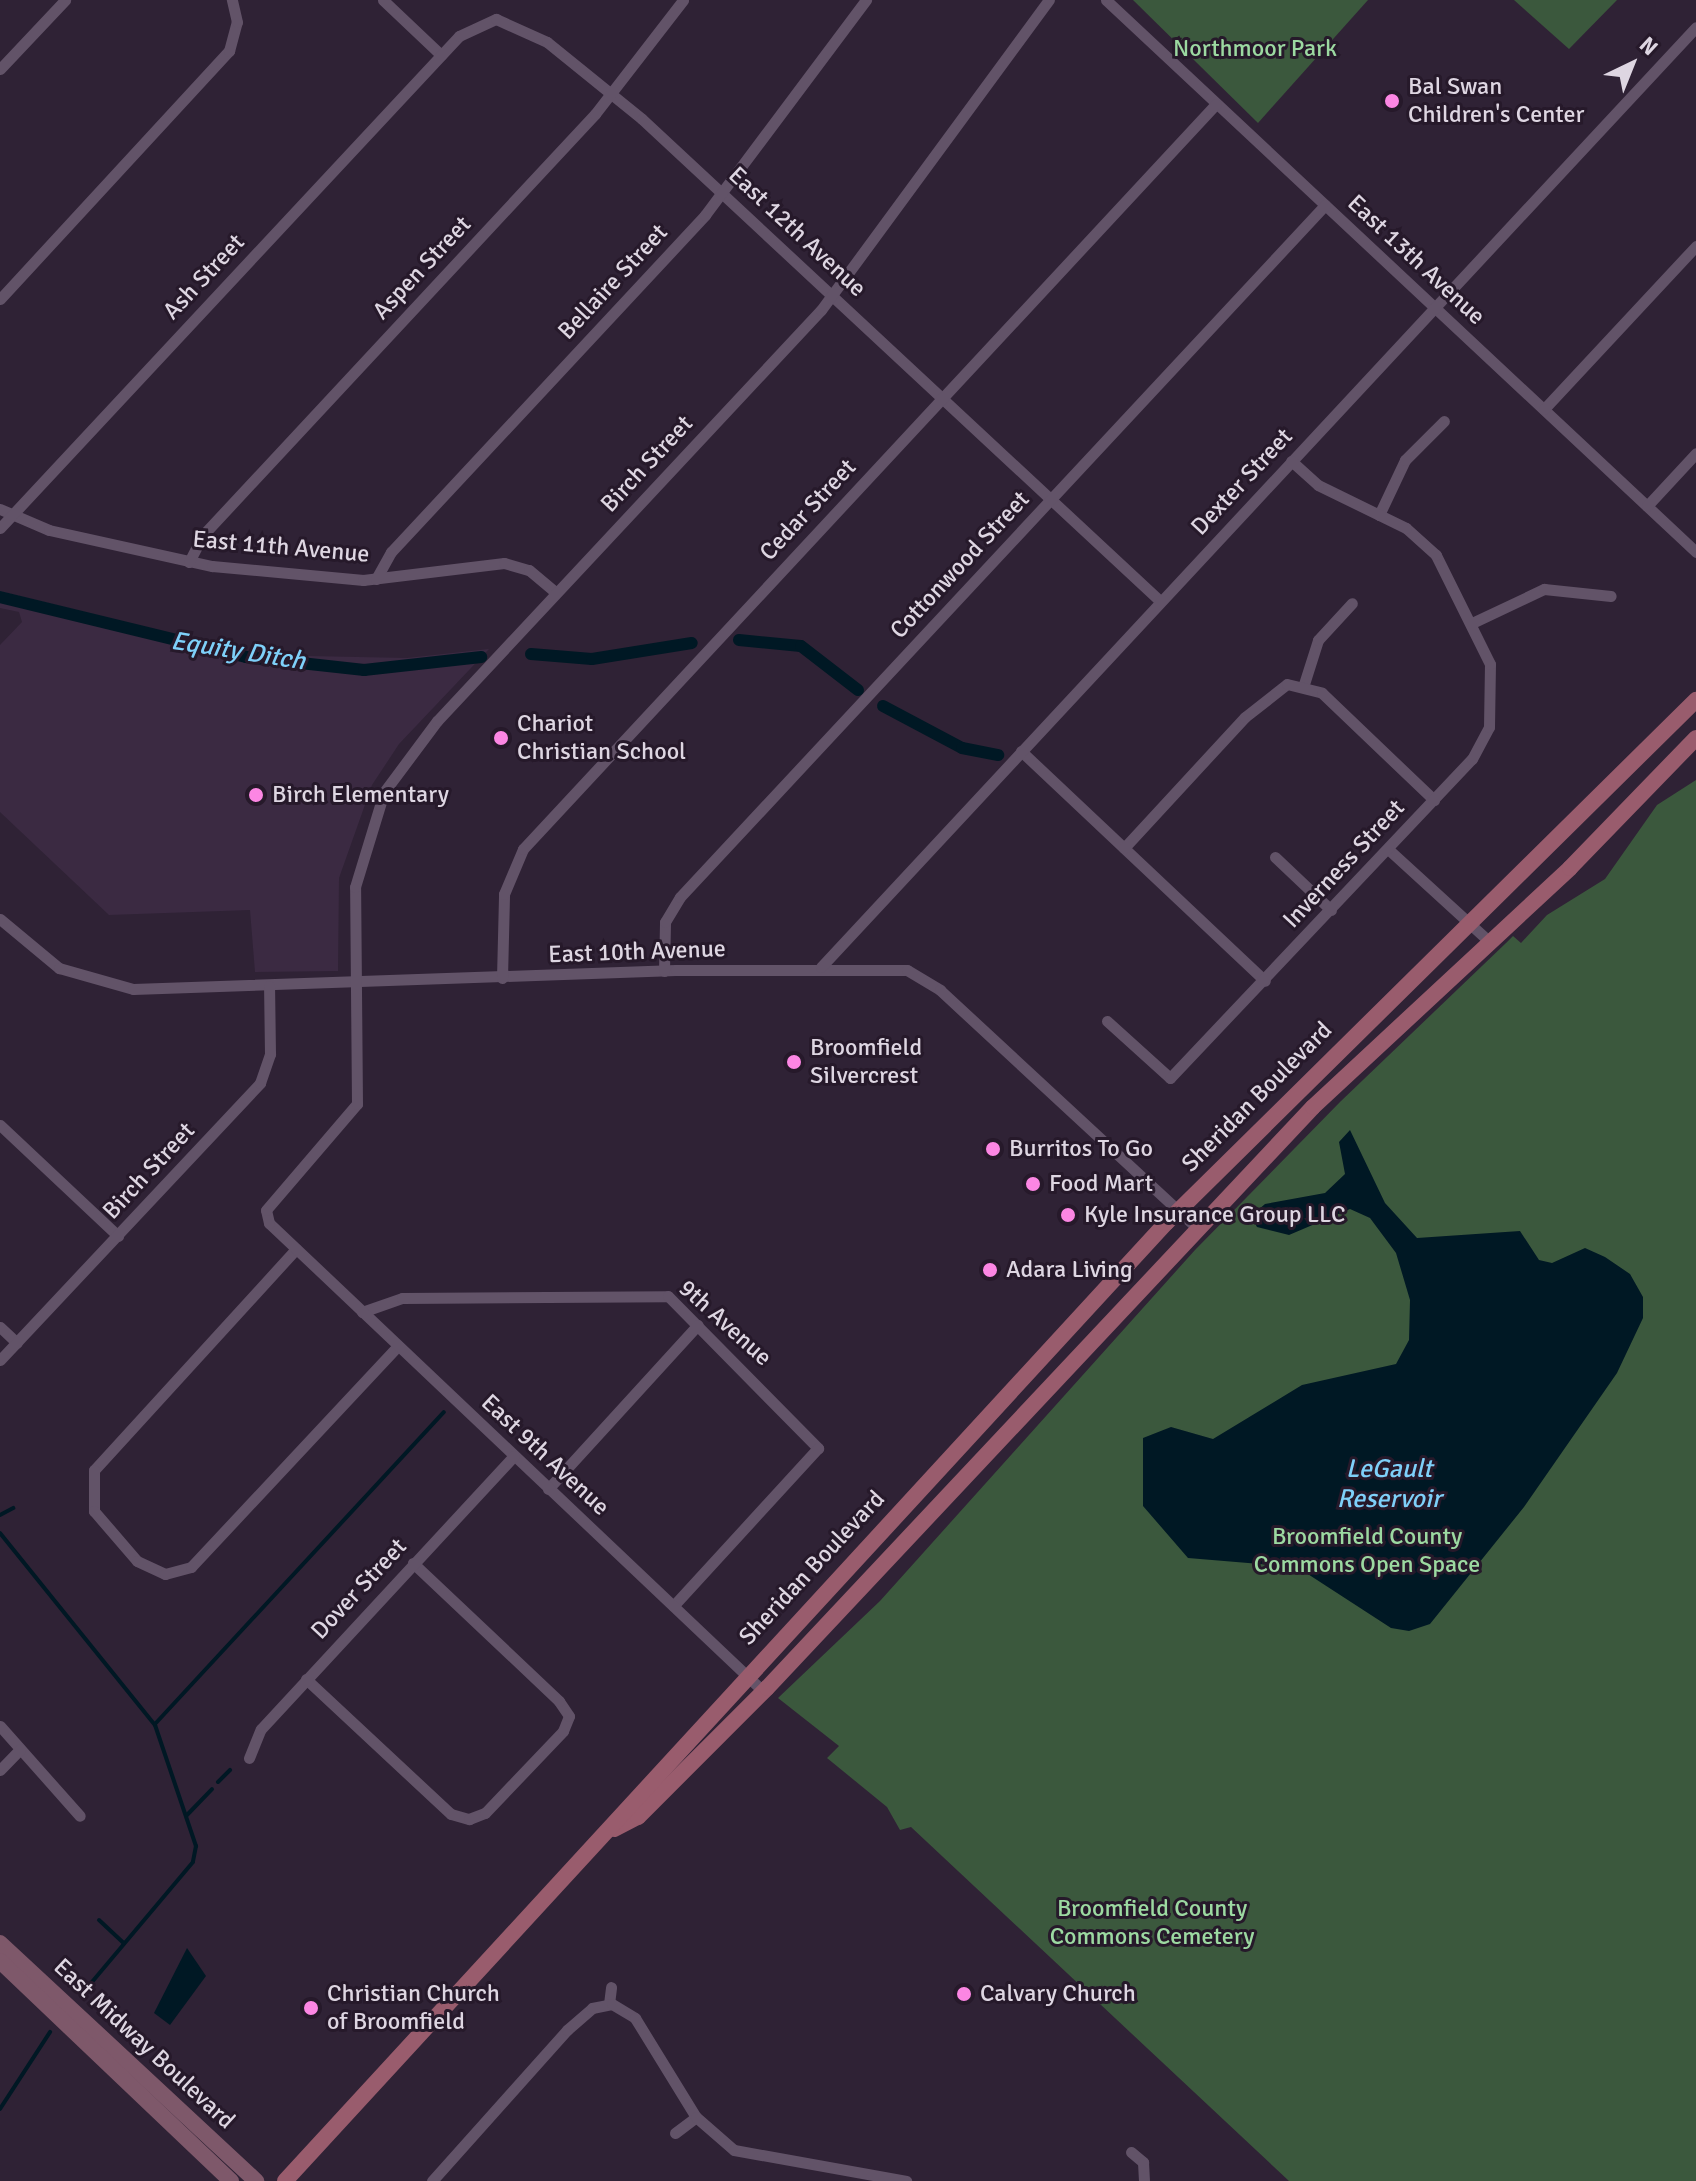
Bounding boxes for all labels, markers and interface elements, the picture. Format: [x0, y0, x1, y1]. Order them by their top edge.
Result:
north arrow [1592, 24, 1672, 104]
text: N [1634, 31, 1664, 61]
park label: Northmoor Park [1173, 35, 1337, 63]
place label: Bal Swan Children's Center [1408, 73, 1584, 129]
marker: Bal Swan Children's Center [1383, 92, 1401, 110]
street label: East 12th Avenue [722, 161, 872, 303]
street label: East 13th Avenue [1341, 189, 1491, 331]
street label: Aspen Street [367, 210, 477, 326]
street label: Bellaire Street [552, 218, 674, 346]
street label: Ash Street [157, 228, 251, 326]
street label: Birch Street [595, 410, 699, 518]
street label: Dexter Street [1185, 423, 1299, 541]
street label: Cedar Street [754, 453, 862, 567]
street label: Cottonwood Street [884, 485, 1036, 645]
street label: East 11th Avenue [191, 525, 371, 569]
water label: Equity Ditch [169, 626, 307, 678]
place label: Chariot Christian School [517, 710, 686, 766]
marker: Chariot Christian School [492, 729, 510, 747]
place label: Birch Elementary [272, 781, 449, 809]
marker: Birch Elementary [247, 786, 265, 804]
street label: Inverness Street [1277, 794, 1411, 934]
street label: East 10th Avenue [548, 935, 726, 969]
street label: Sheridan Boulevard [1176, 1016, 1338, 1178]
place label: Broomfield Silvercrest [810, 1034, 922, 1090]
marker: Broomfield Silvercrest [785, 1053, 803, 1071]
street label: Birch Street [97, 1117, 201, 1225]
place label: Burritos To Go [1009, 1135, 1153, 1163]
marker: Burritos To Go [984, 1140, 1002, 1158]
place label: Food Mart [1049, 1170, 1153, 1198]
marker: Food Mart [1024, 1175, 1042, 1193]
place label: Kyle Insurance Group LLC [1084, 1201, 1345, 1229]
marker: Kyle Insurance Group LLC [1059, 1206, 1077, 1224]
place label: Adara Living [1006, 1256, 1133, 1284]
marker: Adara Living [981, 1261, 999, 1279]
street label: 9th Avenue [673, 1274, 777, 1372]
street label: East 9th Avenue [475, 1388, 615, 1522]
water label: LeGault Reservoir [1337, 1454, 1441, 1516]
street label: Sheridan Boulevard [733, 1485, 891, 1651]
park label: Broomfield County Commons Open Space [1254, 1523, 1480, 1579]
street label: Dover Street [305, 1533, 413, 1645]
park label: Broomfield County Commons Cemetery [1050, 1895, 1254, 1951]
street label: East Midway Boulevard [48, 1953, 240, 2135]
place label: Christian Church of Broomfield [327, 1980, 500, 2036]
place label: Calvary Church [980, 1980, 1136, 2008]
marker: Calvary Church [955, 1985, 973, 2003]
marker: Christian Church of Broomfield [302, 1999, 320, 2017]

